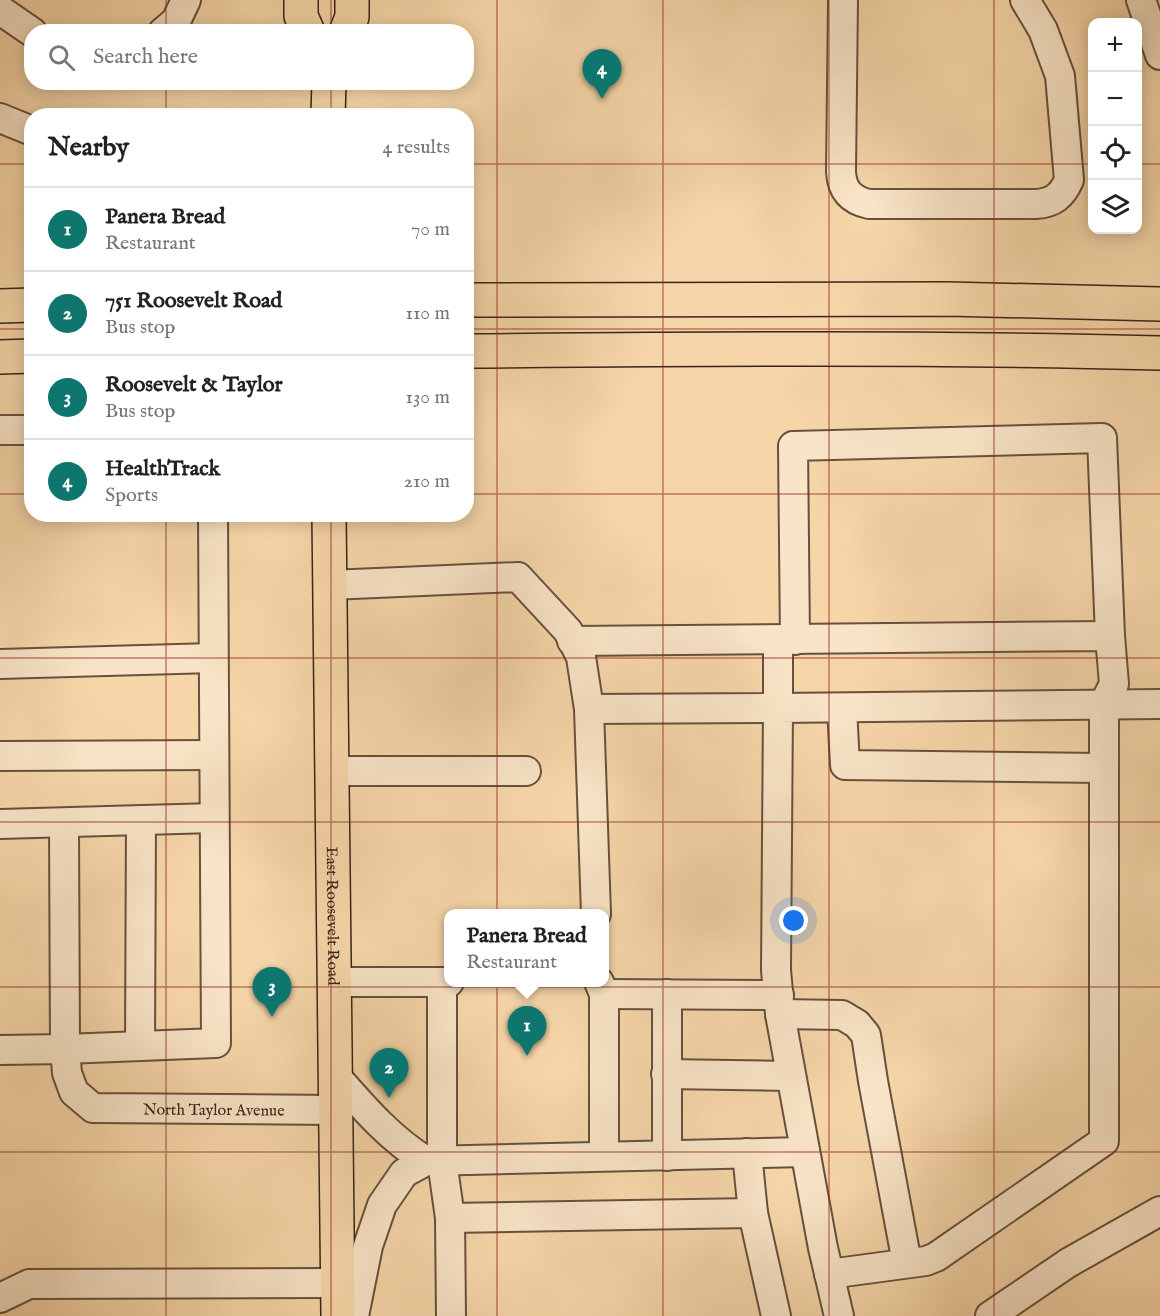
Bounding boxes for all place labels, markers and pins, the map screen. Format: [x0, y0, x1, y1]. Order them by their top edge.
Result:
pin: 4 [582, 50, 622, 99]
pin: 3 [252, 968, 292, 1017]
pin: 1 [508, 1006, 546, 1056]
pin: 2 [370, 1048, 408, 1098]

